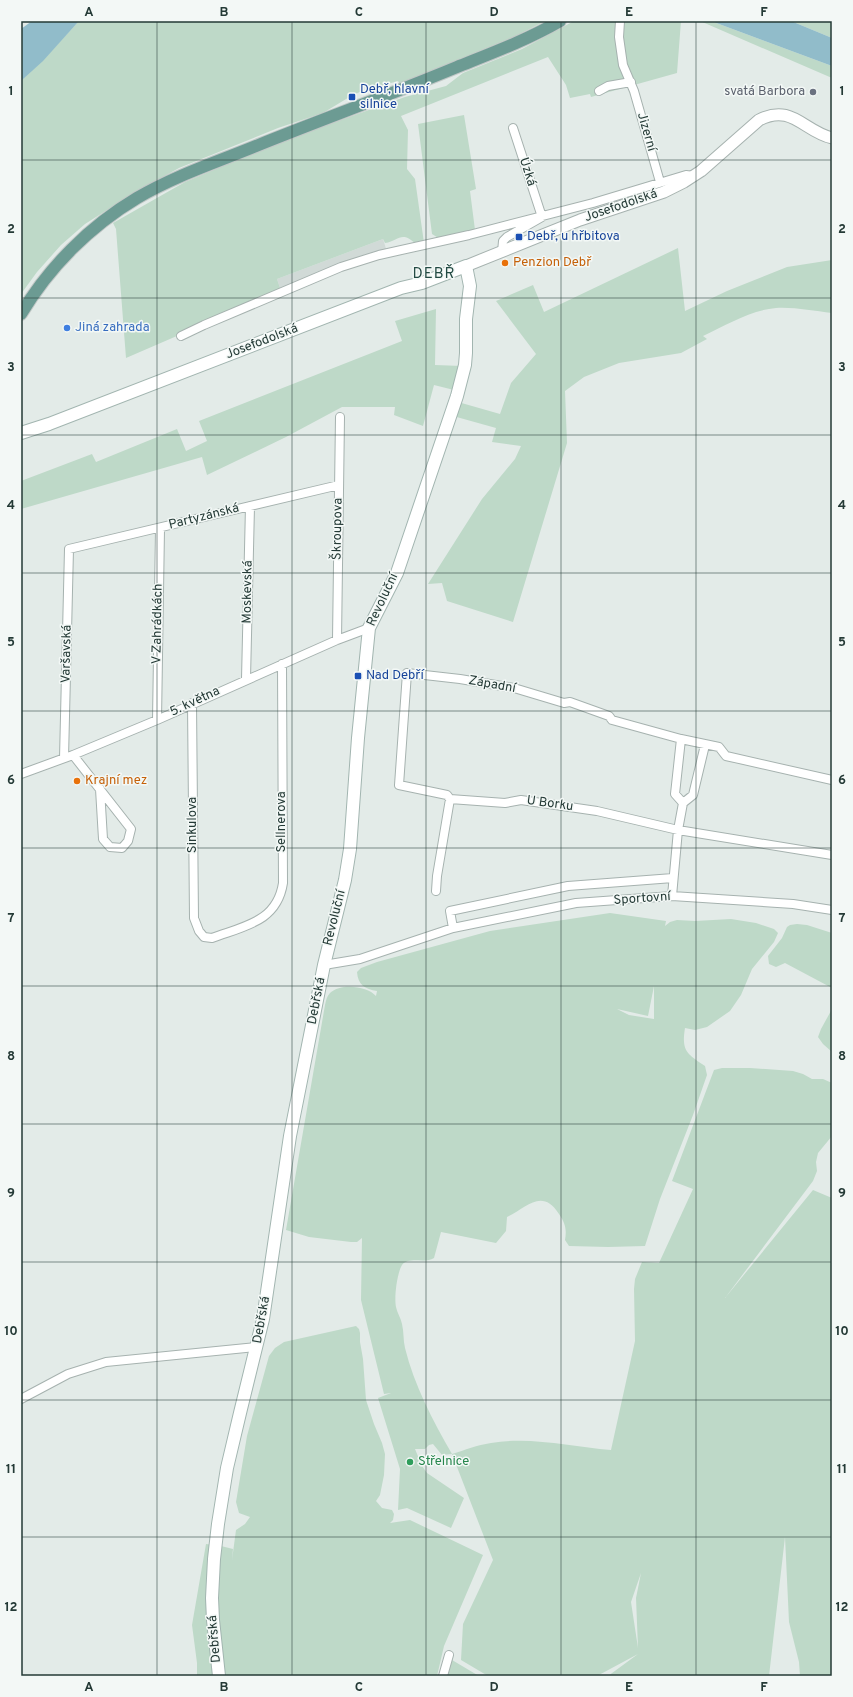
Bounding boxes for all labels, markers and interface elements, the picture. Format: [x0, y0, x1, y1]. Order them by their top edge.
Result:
text: A [84, 5, 94, 21]
text: B [220, 5, 229, 21]
text: C [355, 5, 363, 21]
text: D [489, 5, 499, 21]
text: E [625, 5, 633, 21]
text: F [760, 5, 768, 21]
place label: Debř, hlavní silnice [360, 82, 431, 113]
text: 1 [8, 84, 14, 100]
place label: svatá Barbora [724, 84, 805, 100]
text: 1 [839, 84, 845, 100]
marker: svatá Barbora [808, 87, 818, 97]
marker: Debř, hlavní silnice [347, 92, 357, 102]
street label: Jizerní [633, 111, 660, 155]
street label: Úzká [515, 155, 541, 189]
street label: Josefodolská [582, 186, 660, 226]
text: 2 [7, 222, 15, 238]
text: 2 [838, 222, 846, 238]
place label: Debř, u hřbitova [527, 229, 620, 245]
marker: Debř, u hřbitova [514, 232, 524, 242]
place label: Penzion Debř [513, 255, 592, 271]
marker: Penzion Debř [500, 258, 510, 268]
district label: DEBŘ [413, 264, 455, 284]
place label: Jiná zahrada [75, 320, 149, 336]
street label: Josefodolská [224, 321, 301, 363]
marker: Jiná zahrada [62, 323, 72, 333]
text: 3 [7, 360, 15, 376]
text: 3 [838, 360, 846, 376]
text: 4 [7, 498, 15, 514]
street label: Škroupova [327, 498, 347, 560]
text: 4 [838, 498, 846, 514]
street label: Partyzánská [167, 500, 241, 533]
street label: Moskevská [239, 560, 257, 624]
street label: Revoluční [364, 569, 403, 629]
street label: V Zahrádkách [149, 584, 167, 664]
street label: Varšavská [58, 624, 76, 683]
text: 5 [7, 635, 15, 651]
text: 5 [838, 635, 846, 651]
place label: Nad Debří [366, 668, 425, 684]
marker: Nad Debří [353, 671, 363, 681]
street label: Západní [467, 673, 519, 697]
street label: 5. května [167, 683, 223, 721]
text: 6 [7, 773, 15, 789]
place label: Krajní mez [85, 773, 147, 789]
text: 6 [838, 773, 846, 789]
marker: Krajní mez [72, 776, 82, 786]
street label: Sellnerova [274, 791, 290, 853]
street label: U Borku [526, 793, 574, 815]
street label: Sinkulova [185, 797, 201, 853]
street label: Revoluční [320, 887, 350, 948]
street label: Sportovní [613, 889, 673, 909]
text: 7 [8, 911, 15, 927]
text: 7 [839, 911, 846, 927]
street label: Debřská [305, 976, 329, 1026]
text: 8 [7, 1049, 15, 1065]
text: 8 [838, 1049, 846, 1065]
text: 9 [7, 1186, 15, 1202]
text: 9 [838, 1186, 846, 1202]
street label: Debřská [250, 1295, 274, 1345]
text: 10 [4, 1324, 18, 1340]
text: 10 [835, 1324, 849, 1340]
place label: Střelnice [418, 1454, 469, 1470]
marker: Střelnice [405, 1457, 415, 1467]
text: 11 [6, 1462, 16, 1478]
text: 11 [837, 1462, 847, 1478]
text: 12 [4, 1600, 18, 1616]
text: 12 [835, 1600, 849, 1616]
street label: Debřská [205, 1614, 225, 1663]
text: A [84, 1680, 94, 1696]
text: B [220, 1680, 229, 1696]
text: C [355, 1680, 363, 1696]
text: D [489, 1680, 499, 1696]
text: E [625, 1680, 633, 1696]
text: F [760, 1680, 768, 1696]

